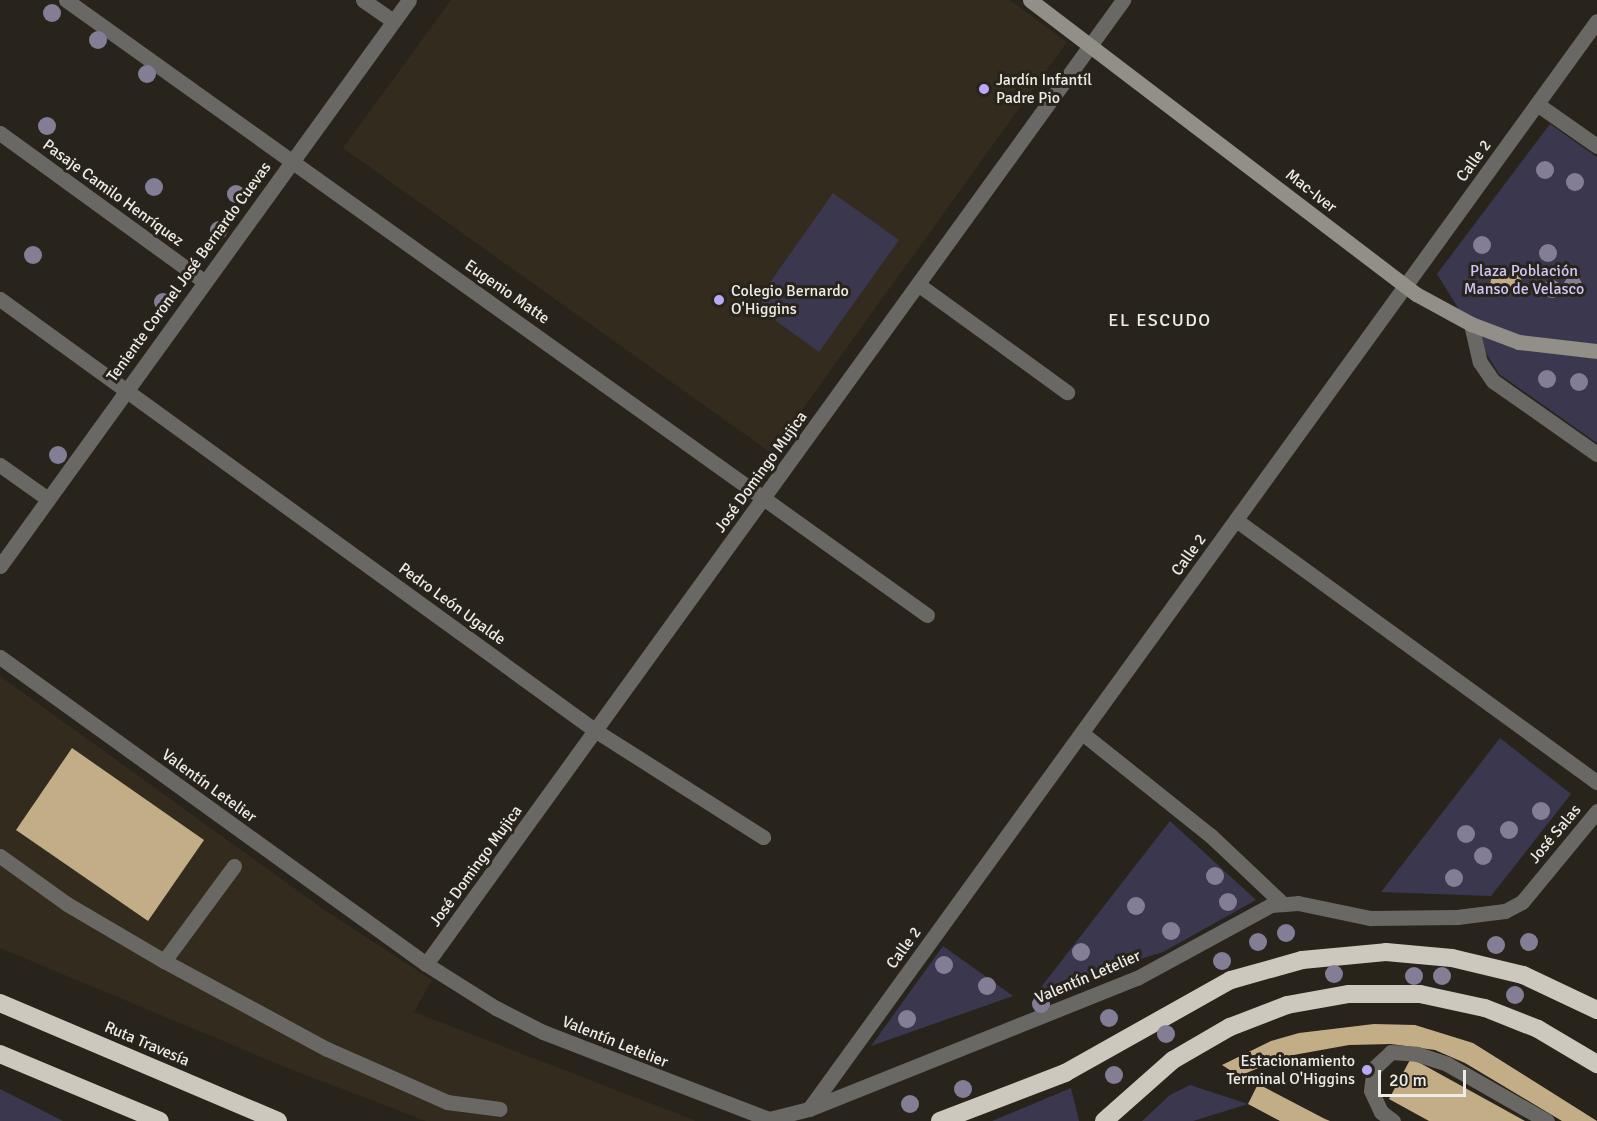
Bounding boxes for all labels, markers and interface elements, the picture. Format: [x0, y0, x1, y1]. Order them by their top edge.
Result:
place label: Jardín Infantíl Padre Pio [996, 70, 1092, 108]
marker: Jardín Infantíl Padre Pio [977, 82, 991, 96]
street label: Pasaje Camilo Henríquez [39, 135, 187, 251]
street label: Calle 2 [1452, 136, 1496, 186]
street label: Teniente Coronel José Bernardo Cuevas [103, 158, 275, 386]
street label: Mac-Iver [1282, 165, 1340, 217]
street label: Eugenio Matte [461, 256, 553, 328]
park label: Plaza Población Manso de Velasco [1464, 261, 1584, 299]
place label: Colegio Bernardo O'Higgins [731, 281, 849, 319]
marker: Colegio Bernardo O'Higgins [712, 293, 726, 307]
district label: EL ESCUDO [1108, 309, 1212, 331]
street label: José Domingo Mujica [711, 408, 811, 536]
street label: Calle 2 [1167, 530, 1211, 580]
street label: Pedro León Ugalde [395, 559, 509, 649]
street label: Valentín Letelier [158, 745, 260, 827]
street label: José Salas [1525, 801, 1585, 867]
street label: José Domingo Mujica [426, 802, 526, 930]
street label: Calle 2 [882, 923, 926, 973]
street label: Valentín Letelier [1032, 946, 1144, 1008]
street label: Valentín Letelier [559, 1012, 671, 1072]
street label: Ruta Travesía [102, 1017, 192, 1071]
place label: Estacionamiento Terminal O'Higgins [1227, 1051, 1355, 1089]
scale bar [1381, 1058, 1470, 1096]
marker: Estacionamiento Terminal O'Higgins [1360, 1063, 1374, 1077]
text: 20 m [1389, 1069, 1427, 1091]

